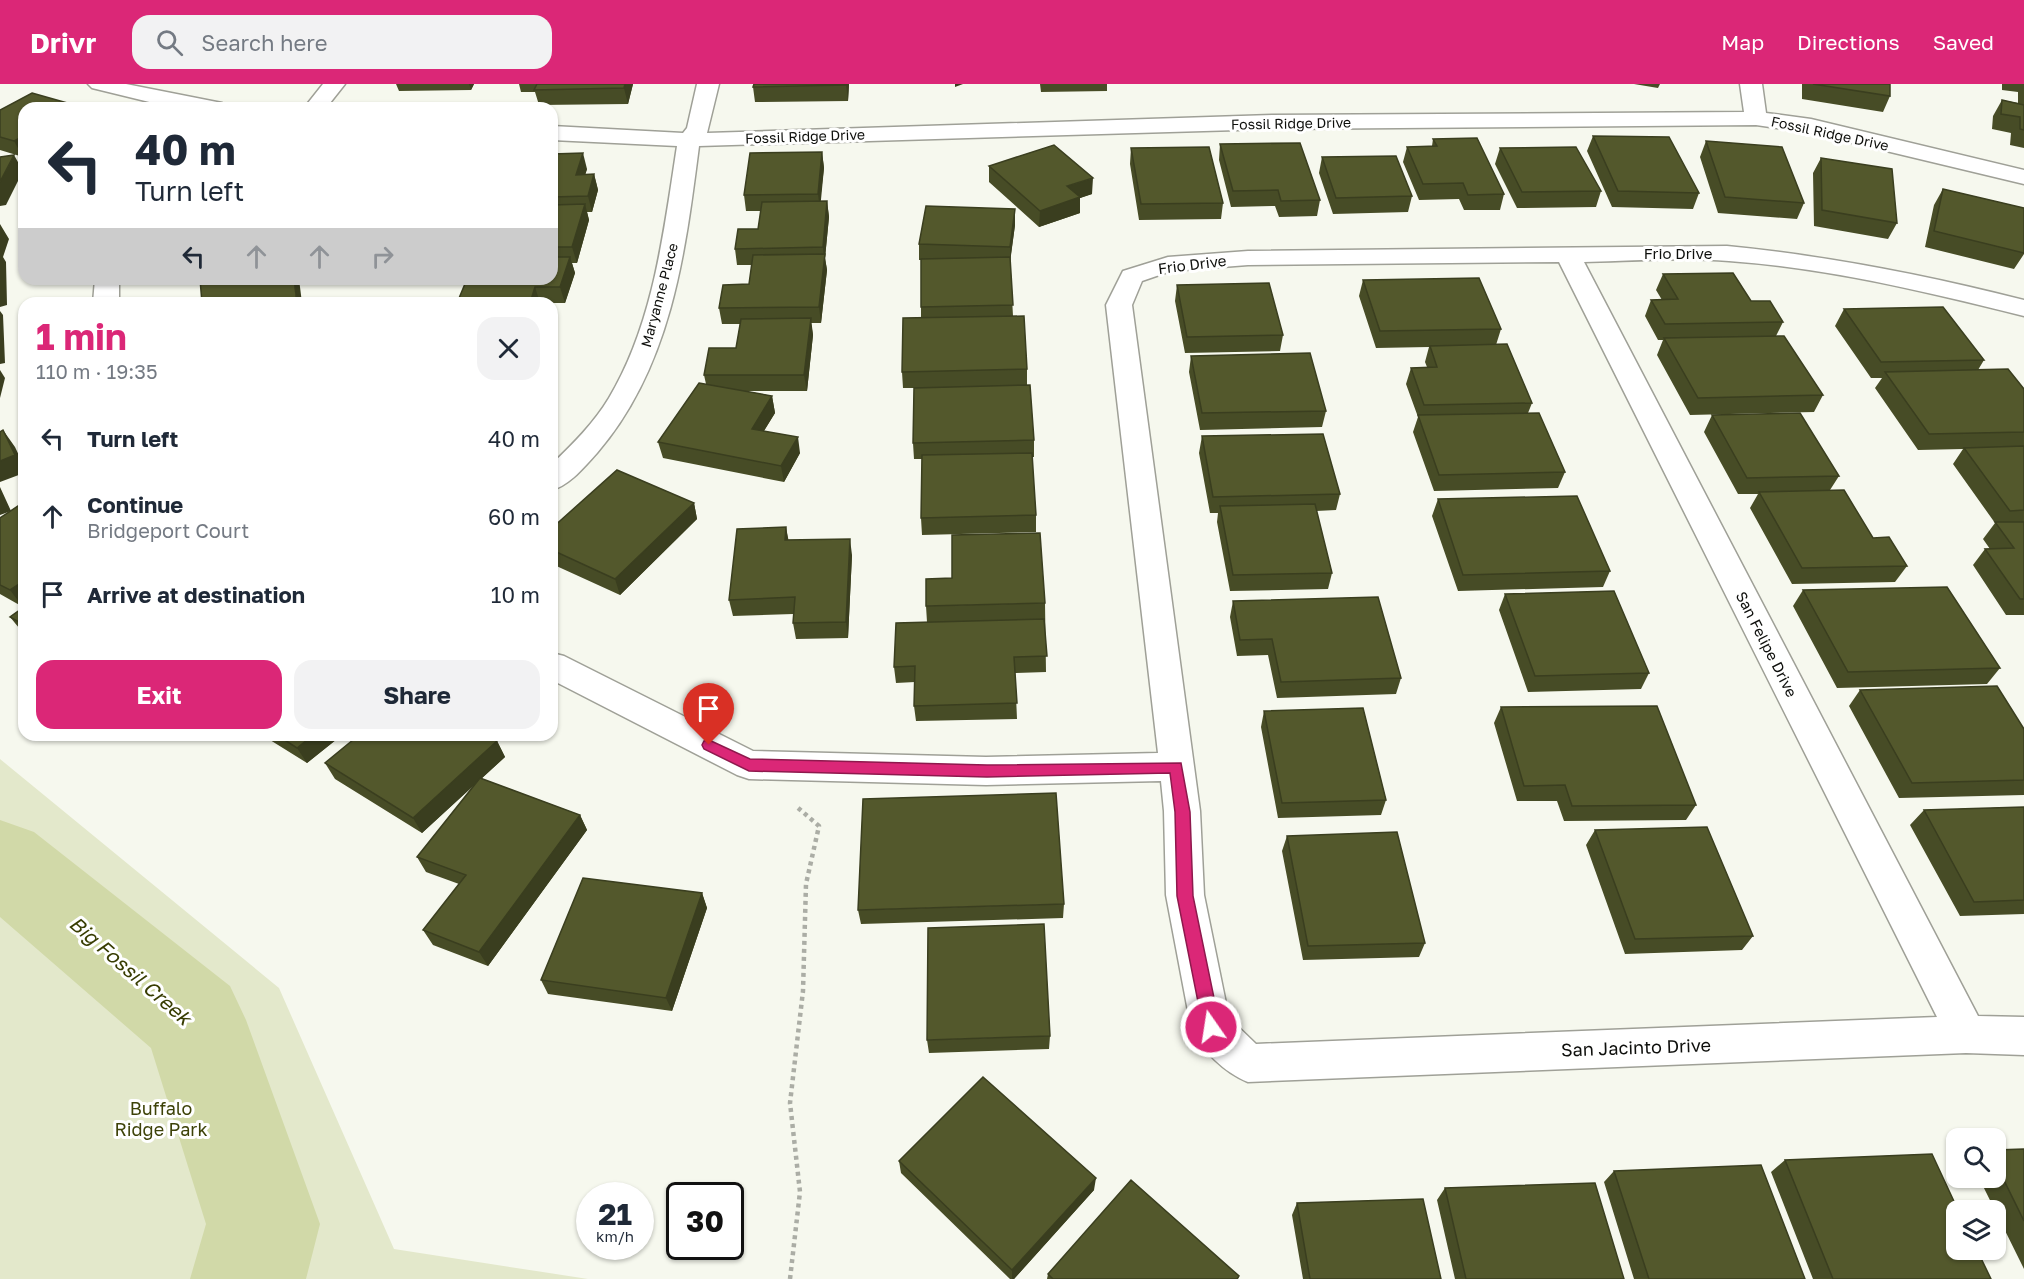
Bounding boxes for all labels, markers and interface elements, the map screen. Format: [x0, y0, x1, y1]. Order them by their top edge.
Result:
search box [132, 15, 552, 69]
text: Drivr [30, 26, 96, 59]
icon: search [153, 26, 186, 59]
text: Search here [201, 29, 327, 56]
text: Map [1721, 29, 1764, 55]
text: Directions [1797, 29, 1900, 55]
text: Saved [1933, 29, 1994, 55]
street label: Fossil Ridge Drive [1770, 112, 1890, 154]
street label: Fossil Ridge Drive [1231, 113, 1351, 133]
text: 40 m [135, 124, 236, 174]
street label: Fossil Ridge Drive [745, 125, 865, 147]
icon: left [36, 126, 114, 204]
text: Turn left [135, 175, 244, 207]
icon: left [177, 240, 210, 273]
icon: ahead [240, 240, 273, 273]
icon: ahead [303, 240, 336, 273]
icon: right [366, 240, 399, 273]
street label: Maryanne Place [637, 241, 681, 349]
street label: Frio Drive [1644, 244, 1713, 262]
street label: Frio Drive [1157, 251, 1227, 277]
text: 1 min [36, 315, 127, 358]
button: close [477, 317, 540, 380]
text: 110 m · 19:35 [36, 359, 158, 383]
icon: left [36, 422, 69, 455]
text: Turn left [87, 425, 178, 452]
text: 40 m [488, 425, 540, 452]
text: Continue [87, 491, 183, 518]
icon: ahead [36, 500, 69, 533]
text: 60 m [488, 503, 540, 530]
text: Bridgeport Court [87, 518, 249, 542]
icon: arrive [36, 578, 69, 611]
text: Arrive at destination [87, 581, 305, 608]
text: 10 m [491, 581, 540, 608]
street label: San Felipe Drive [1733, 588, 1802, 700]
button: Exit [36, 660, 282, 729]
button: Share [294, 660, 540, 729]
pin [683, 683, 734, 745]
icon: arrive [692, 692, 725, 725]
water label: Big Fossil Creek [65, 911, 199, 1032]
position arrow [1179, 995, 1243, 1059]
street label: San Jacinto Drive [1561, 1033, 1711, 1061]
park label: Buffalo Ridge Park [114, 1097, 208, 1140]
map controls [1946, 1128, 2006, 1260]
button: search [1946, 1128, 2006, 1188]
speed limit sign: 30 [666, 1182, 744, 1260]
text: 21 [598, 1196, 632, 1232]
button: layers [1946, 1200, 2006, 1260]
text: km/h [596, 1227, 634, 1245]

